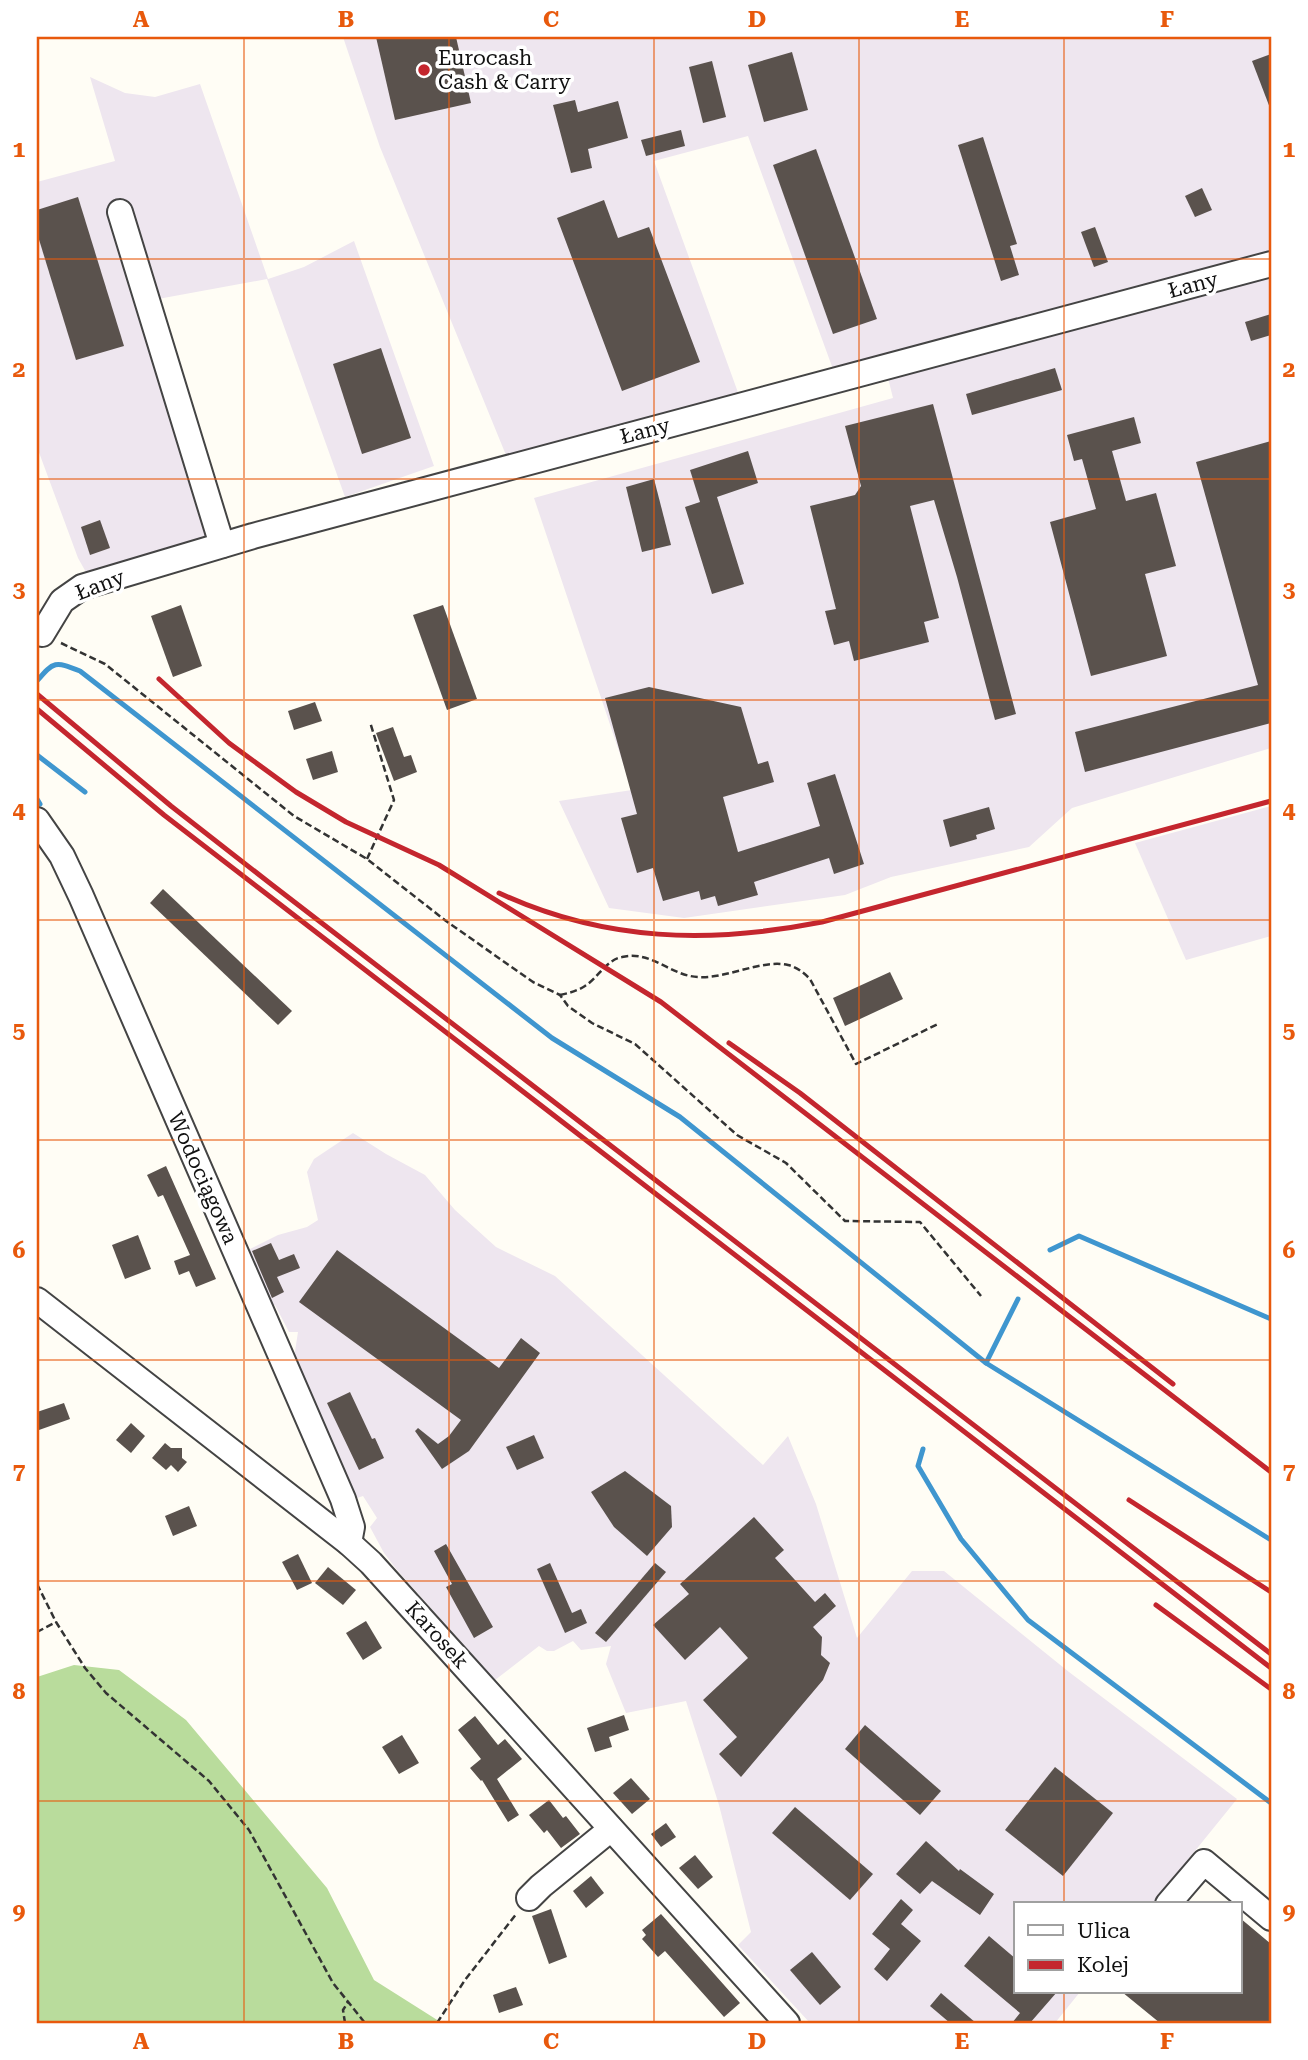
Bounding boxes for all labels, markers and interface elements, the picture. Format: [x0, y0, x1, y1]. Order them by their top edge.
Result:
text: A [133, 6, 150, 33]
text: B [338, 6, 354, 33]
text: C [543, 6, 559, 33]
text: D [748, 6, 766, 33]
text: E [955, 6, 969, 33]
text: F [1160, 6, 1174, 33]
place label: Eurocash Cash & Carry [438, 46, 571, 94]
marker: Eurocash Cash & Carry [416, 62, 432, 78]
text: 1 [13, 136, 26, 163]
text: 1 [1283, 136, 1296, 163]
street label: Łany [1166, 267, 1221, 303]
text: 2 [13, 356, 25, 383]
text: 2 [1283, 356, 1295, 383]
street label: Łany [618, 413, 673, 449]
street label: Łany [72, 565, 128, 605]
text: 3 [13, 576, 26, 603]
text: 3 [1283, 576, 1296, 603]
text: 4 [13, 797, 26, 824]
text: 4 [1283, 797, 1296, 824]
text: 5 [13, 1017, 26, 1044]
text: 5 [1283, 1017, 1296, 1044]
street label: Wodociągowa [163, 1108, 243, 1248]
text: 6 [13, 1237, 26, 1264]
text: 6 [1283, 1237, 1296, 1264]
text: 7 [13, 1458, 26, 1485]
text: 7 [1283, 1458, 1296, 1485]
street label: Karosek [401, 1596, 473, 1674]
text: 8 [13, 1678, 26, 1705]
text: 8 [1283, 1678, 1296, 1705]
text: 9 [13, 1898, 26, 1925]
text: 9 [1283, 1898, 1296, 1925]
legend [1014, 1902, 1242, 1994]
text: Ulica [1077, 1919, 1131, 1943]
text: Kolej [1077, 1953, 1129, 1977]
text: A [133, 2028, 150, 2055]
text: B [338, 2028, 354, 2055]
text: C [543, 2028, 559, 2055]
text: D [748, 2028, 766, 2055]
text: E [955, 2028, 969, 2055]
text: F [1160, 2028, 1174, 2055]

